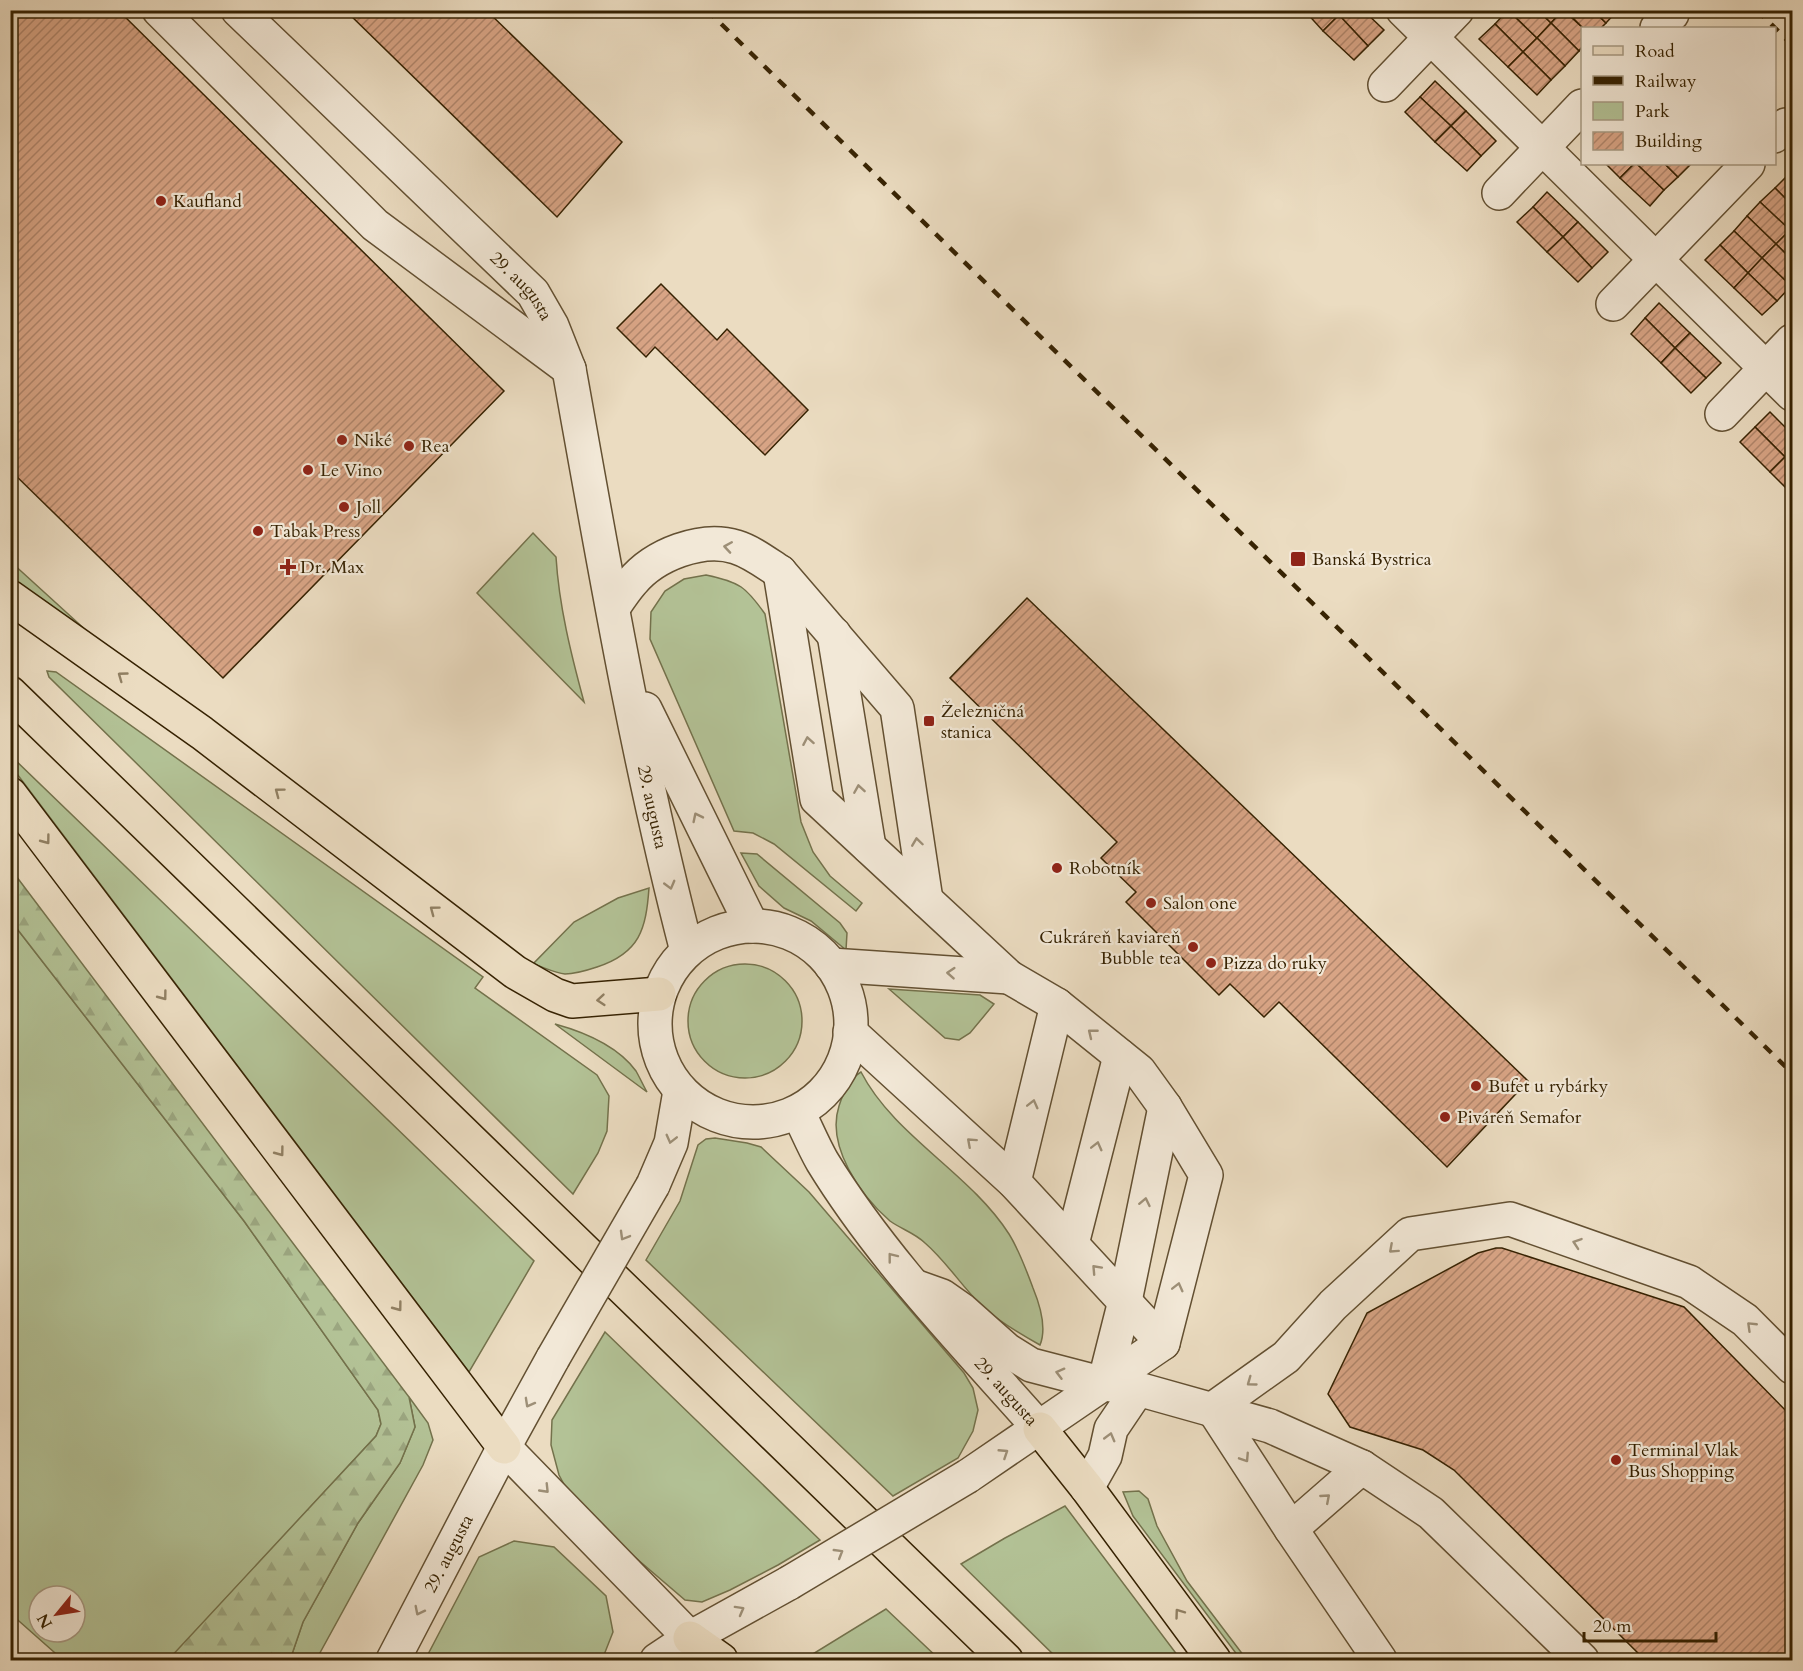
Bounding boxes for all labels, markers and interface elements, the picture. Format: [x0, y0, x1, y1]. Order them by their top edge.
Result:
legend [1581, 27, 1776, 165]
text: Road [1635, 39, 1675, 64]
text: Railway [1635, 69, 1697, 94]
text: Park [1635, 99, 1670, 124]
text: Building [1635, 129, 1703, 154]
place label: Kaufland [173, 189, 242, 214]
marker: Kaufland [154, 194, 168, 208]
street label: 29. augusta [484, 246, 558, 325]
place label: Niké [354, 428, 392, 453]
marker: Niké [335, 433, 349, 447]
place label: Rea [421, 434, 450, 459]
marker: Rea [402, 439, 416, 453]
place label: Le Vino [320, 458, 382, 483]
marker: Le Vino [301, 463, 315, 477]
place label: Joll [353, 495, 381, 520]
marker: Joll [337, 500, 351, 514]
place label: Tabak Press [270, 519, 360, 544]
marker: Tabak Press [251, 524, 265, 538]
one-way arrow [723, 541, 733, 553]
place label: Banská Bystrica [1312, 547, 1432, 572]
marker: Banská Bystrica [1289, 550, 1307, 568]
place label: Dr. Max [300, 555, 364, 580]
marker: Dr. Max [281, 560, 295, 574]
one-way arrow [118, 672, 129, 683]
place label: Železničná stanica [941, 699, 1025, 745]
marker: Železničná stanica [922, 714, 936, 728]
one-way arrow [802, 736, 815, 746]
street label: 29. augusta [631, 763, 674, 852]
one-way arrow [853, 784, 866, 794]
one-way arrow [275, 788, 286, 799]
one-way arrow [693, 813, 705, 824]
one-way arrow [38, 834, 49, 845]
one-way arrow [912, 837, 924, 846]
place label: Robotník [1069, 856, 1142, 881]
marker: Robotník [1050, 861, 1064, 875]
one-way arrow [662, 880, 675, 890]
place label: Salon one [1163, 891, 1237, 916]
marker: Salon one [1144, 896, 1158, 910]
one-way arrow [430, 907, 441, 918]
place label: Cukráreň kaviareň Bubble tea [1039, 925, 1182, 971]
marker: Cukráreň kaviareň Bubble tea [1186, 940, 1200, 954]
place label: Pizza do ruky [1223, 951, 1328, 976]
marker: Pizza do ruky [1204, 956, 1218, 970]
one-way arrow [946, 967, 955, 980]
one-way arrow [155, 990, 166, 1001]
one-way arrow [597, 993, 606, 1006]
one-way arrow [1087, 1029, 1098, 1040]
place label: Bufet u rybárky [1488, 1074, 1609, 1099]
marker: Bufet u rybárky [1469, 1079, 1483, 1093]
one-way arrow [1025, 1100, 1038, 1110]
place label: Piváreň Semafor [1457, 1105, 1582, 1130]
marker: Piváreň Semafor [1438, 1110, 1452, 1124]
one-way arrow [666, 1134, 678, 1144]
one-way arrow [967, 1138, 978, 1149]
one-way arrow [1090, 1142, 1102, 1152]
one-way arrow [273, 1145, 284, 1156]
one-way arrow [1138, 1197, 1151, 1207]
one-way arrow [619, 1230, 631, 1240]
one-way arrow [1572, 1237, 1583, 1250]
one-way arrow [1389, 1242, 1400, 1253]
one-way arrow [889, 1253, 900, 1264]
one-way arrow [1092, 1265, 1103, 1276]
one-way arrow [1170, 1282, 1183, 1292]
one-way arrow [390, 1301, 401, 1312]
one-way arrow [1747, 1322, 1758, 1333]
street label: 29. augusta [968, 1352, 1044, 1432]
one-way arrow [1055, 1367, 1065, 1380]
one-way arrow [1246, 1375, 1257, 1386]
one-way arrow [524, 1397, 536, 1407]
one-way arrow [1102, 1432, 1115, 1442]
place label: Terminal Vlak Bus Shopping [1628, 1438, 1739, 1484]
one-way arrow [998, 1448, 1008, 1460]
one-way arrow [1238, 1451, 1249, 1462]
marker: Terminal Vlak Bus Shopping [1609, 1453, 1623, 1467]
one-way arrow [537, 1482, 548, 1493]
one-way arrow [1319, 1494, 1330, 1505]
street label: 29. augusta [418, 1510, 480, 1597]
one-way arrow [833, 1549, 843, 1560]
north arrow [27, 1584, 87, 1644]
one-way arrow [415, 1605, 426, 1615]
scale bar [1584, 1605, 1716, 1643]
one-way arrow [733, 1606, 744, 1618]
text: N [32, 1609, 58, 1633]
one-way arrow [1175, 1609, 1186, 1620]
text: 20 m [1593, 1614, 1632, 1639]

